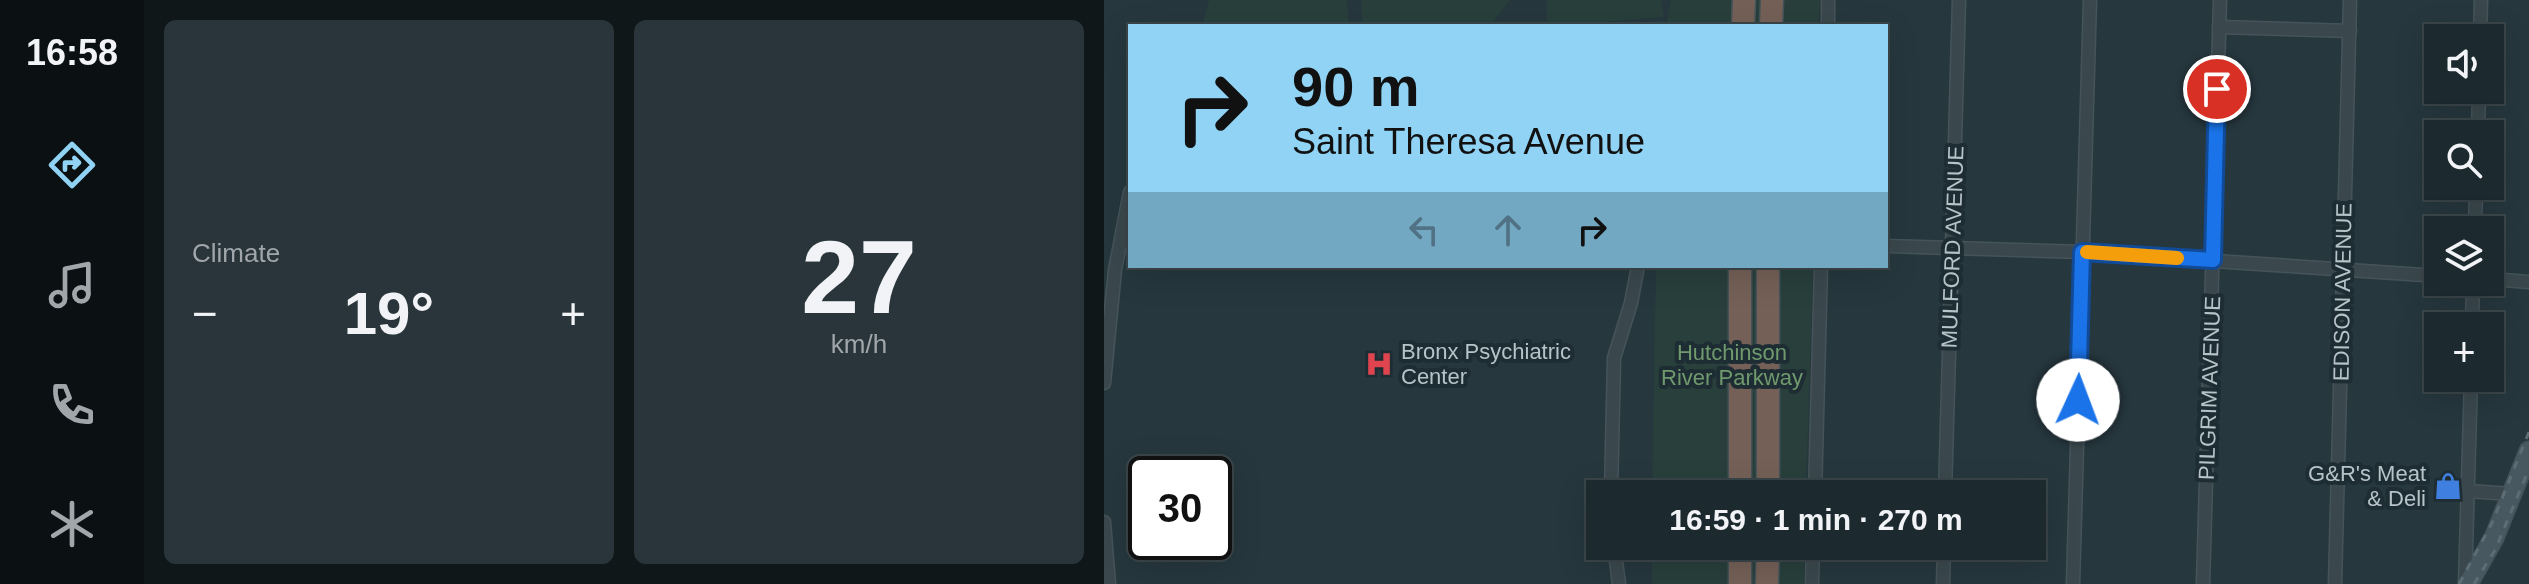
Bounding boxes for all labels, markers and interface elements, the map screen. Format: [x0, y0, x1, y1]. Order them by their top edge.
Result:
map controls [2424, 24, 2504, 392]
button: sound [2424, 24, 2504, 104]
text: 16:58 [26, 32, 118, 73]
text: 90 m [1292, 55, 1420, 118]
pin [2183, 55, 2251, 123]
icon: right [1160, 56, 1264, 160]
icon: arrive [2195, 67, 2239, 111]
button: search [2424, 120, 2504, 200]
text: Saint Theresa Avenue [1292, 121, 1645, 162]
icon: directions [44, 137, 100, 193]
street label: MULFORD AVENUE [1936, 145, 1969, 349]
street label: EDISON AVENUE [2328, 203, 2357, 381]
icon: left [1402, 208, 1446, 252]
icon: ahead [1486, 208, 1530, 252]
icon: right [1570, 208, 1614, 252]
button: layers [2424, 216, 2504, 296]
text: 27 [801, 219, 917, 335]
text: Climate [192, 238, 280, 268]
icon: music [44, 257, 100, 313]
text: 19° [344, 280, 434, 347]
text: − [192, 289, 218, 338]
text: + [560, 289, 586, 338]
street label: PILGRIM AVENUE [2194, 296, 2225, 480]
button: + [2424, 312, 2504, 392]
text: km/h [831, 329, 887, 359]
place label: Bronx Psychiatric Center [1401, 339, 1571, 389]
park label: Hutchinson River Parkway [1661, 340, 1803, 390]
hospital icon: Bronx Psychiatric Center [1364, 349, 1394, 379]
position arrow [2036, 358, 2120, 442]
icon: phone [44, 377, 100, 433]
speed limit sign: 30 [1128, 456, 1232, 560]
place label: G&R's Meat & Deli [2308, 461, 2426, 511]
shop icon: G&R's Meat & Deli [2433, 471, 2463, 501]
icon: climate [44, 496, 100, 552]
text: 16:59 · 1 min · 270 m [1669, 503, 1963, 536]

